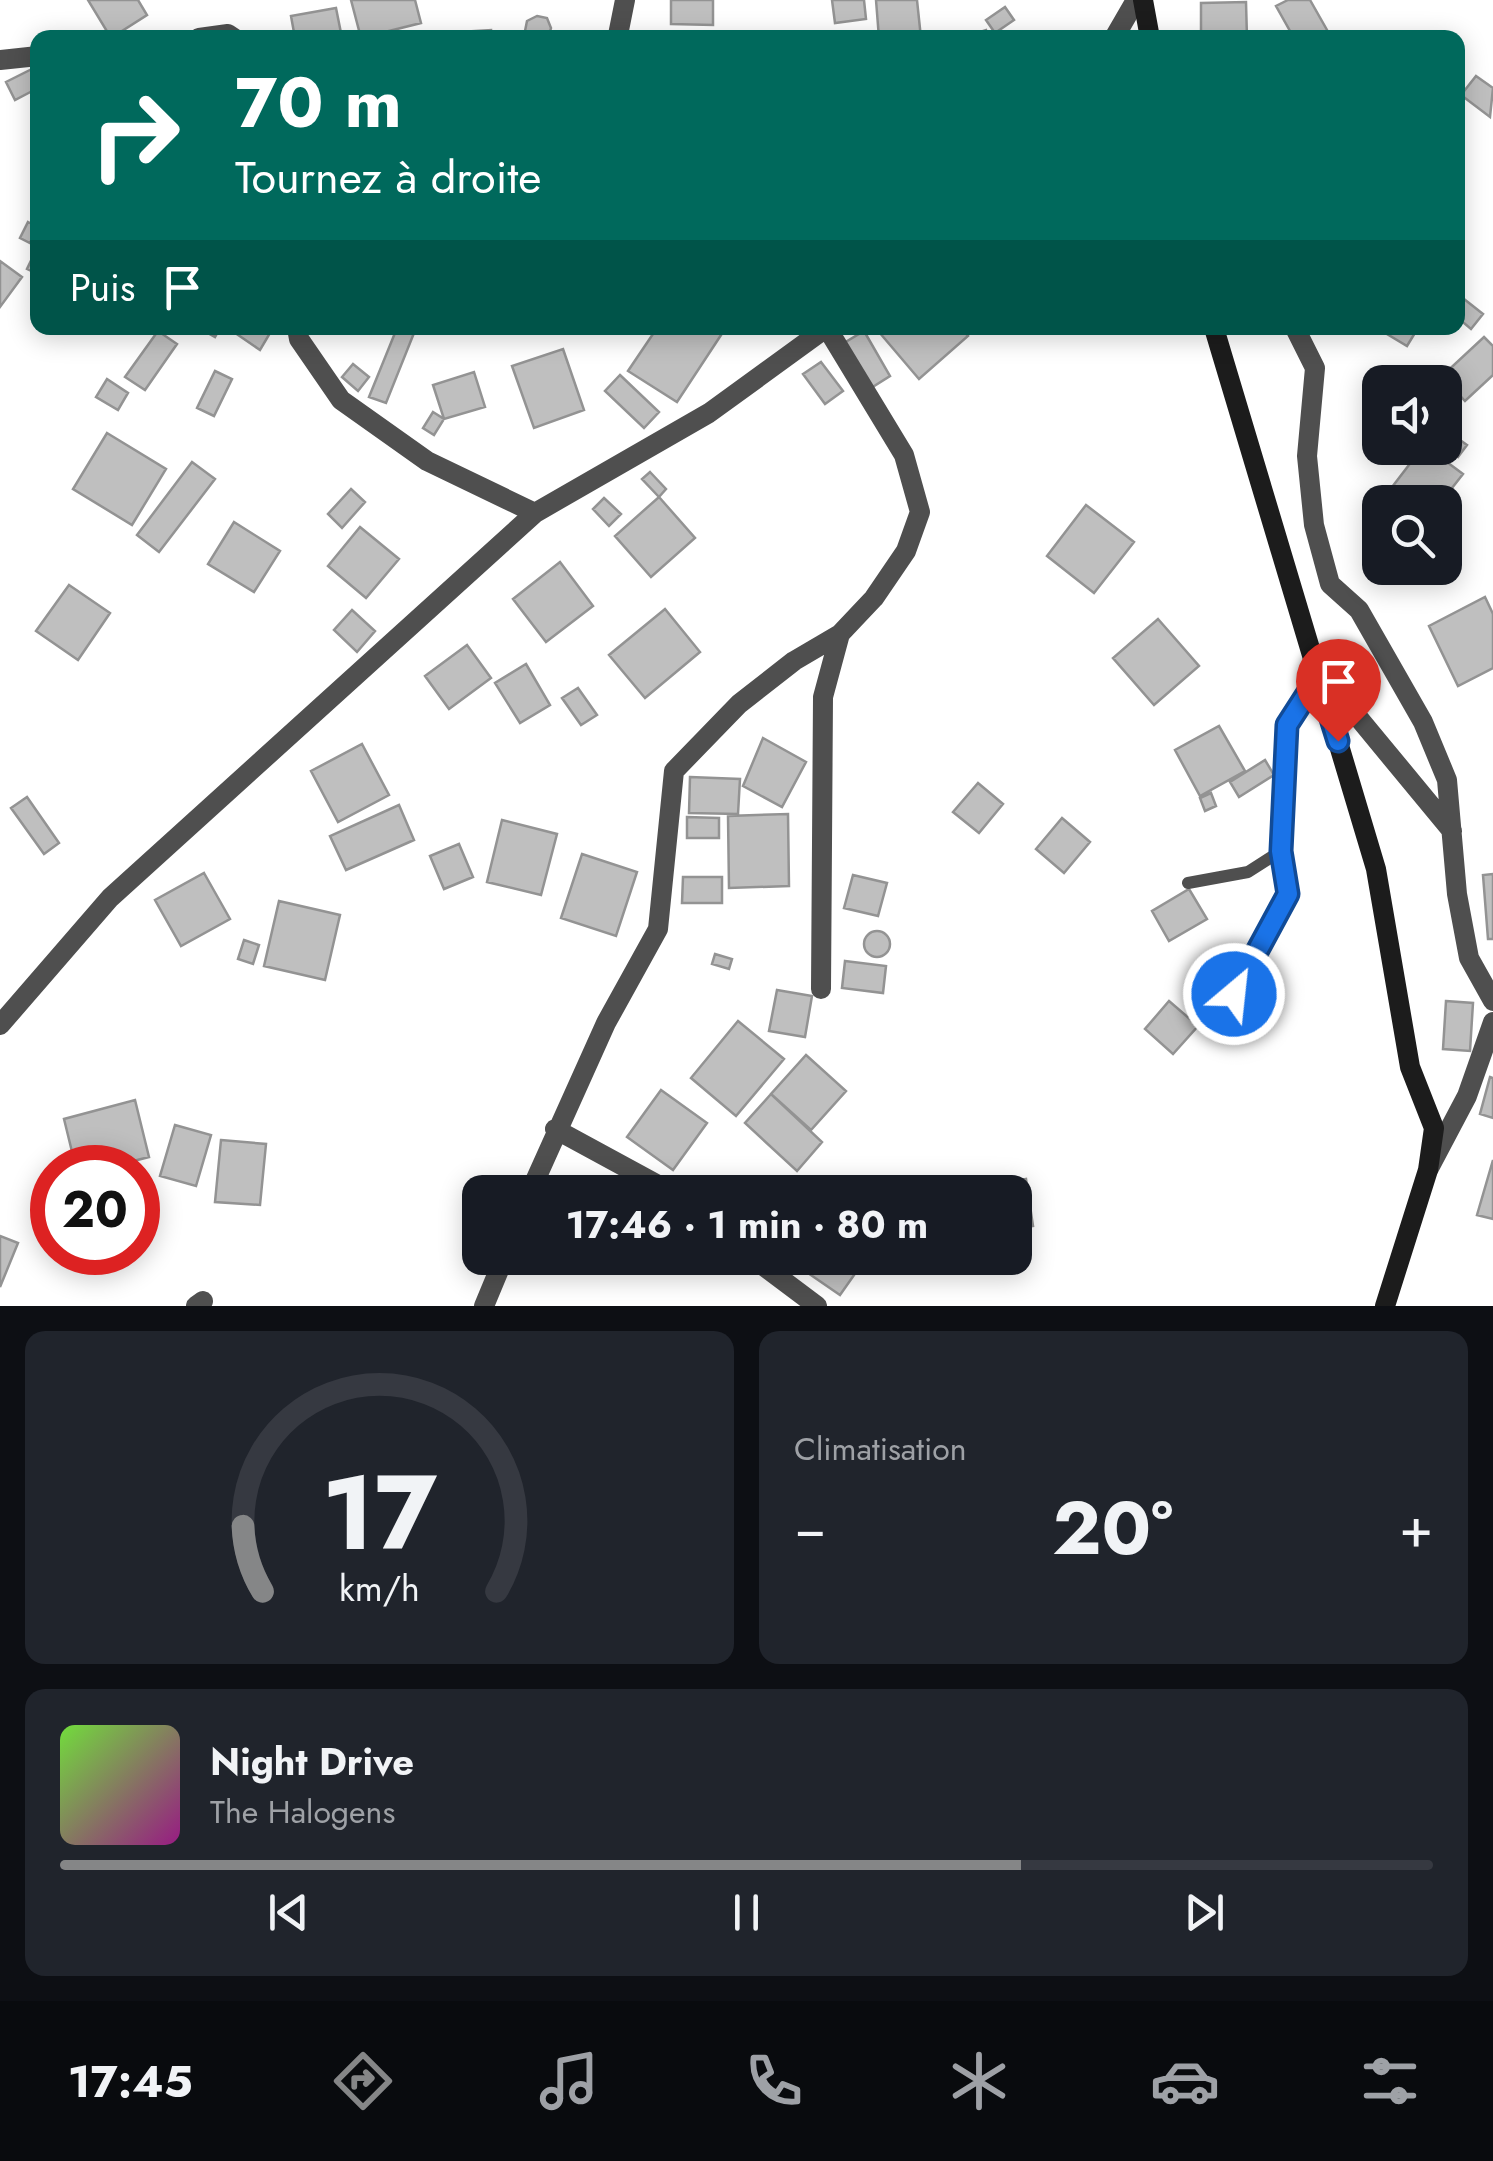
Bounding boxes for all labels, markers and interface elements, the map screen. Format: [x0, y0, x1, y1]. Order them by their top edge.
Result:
text: 70 m [235, 52, 402, 153]
icon: right [70, 70, 200, 200]
text: Tournez à droite [235, 145, 541, 210]
text: Puis [70, 260, 135, 315]
icon: arrive [155, 260, 210, 315]
map controls [1362, 365, 1462, 585]
button: sound [1362, 365, 1462, 465]
button: search [1362, 485, 1462, 585]
pin [1296, 639, 1381, 742]
icon: arrive [1311, 654, 1366, 709]
position arrow [1182, 942, 1286, 1046]
speed limit sign: 20 [30, 1145, 160, 1275]
text: 17:46 · 1 min · 80 m [566, 1197, 928, 1252]
text: Climatisation [794, 1426, 967, 1472]
text: 17 [322, 1438, 438, 1588]
text: 20° [1052, 1474, 1173, 1582]
text: − [794, 1488, 826, 1568]
text: + [1399, 1488, 1433, 1568]
text: km/h [339, 1563, 420, 1614]
text: Night Drive [210, 1734, 414, 1789]
text: The Halogens [210, 1789, 395, 1835]
icon: previous [261, 1885, 316, 1940]
icon: pause [719, 1885, 774, 1940]
icon: next [1177, 1885, 1232, 1940]
icon: directions [328, 2046, 398, 2116]
icon: music [534, 2046, 604, 2116]
icon: phone [739, 2046, 809, 2116]
icon: climate [944, 2046, 1014, 2116]
icon: car [1150, 2046, 1220, 2116]
icon: filters [1355, 2046, 1425, 2116]
text: 17:45 [68, 2049, 193, 2114]

